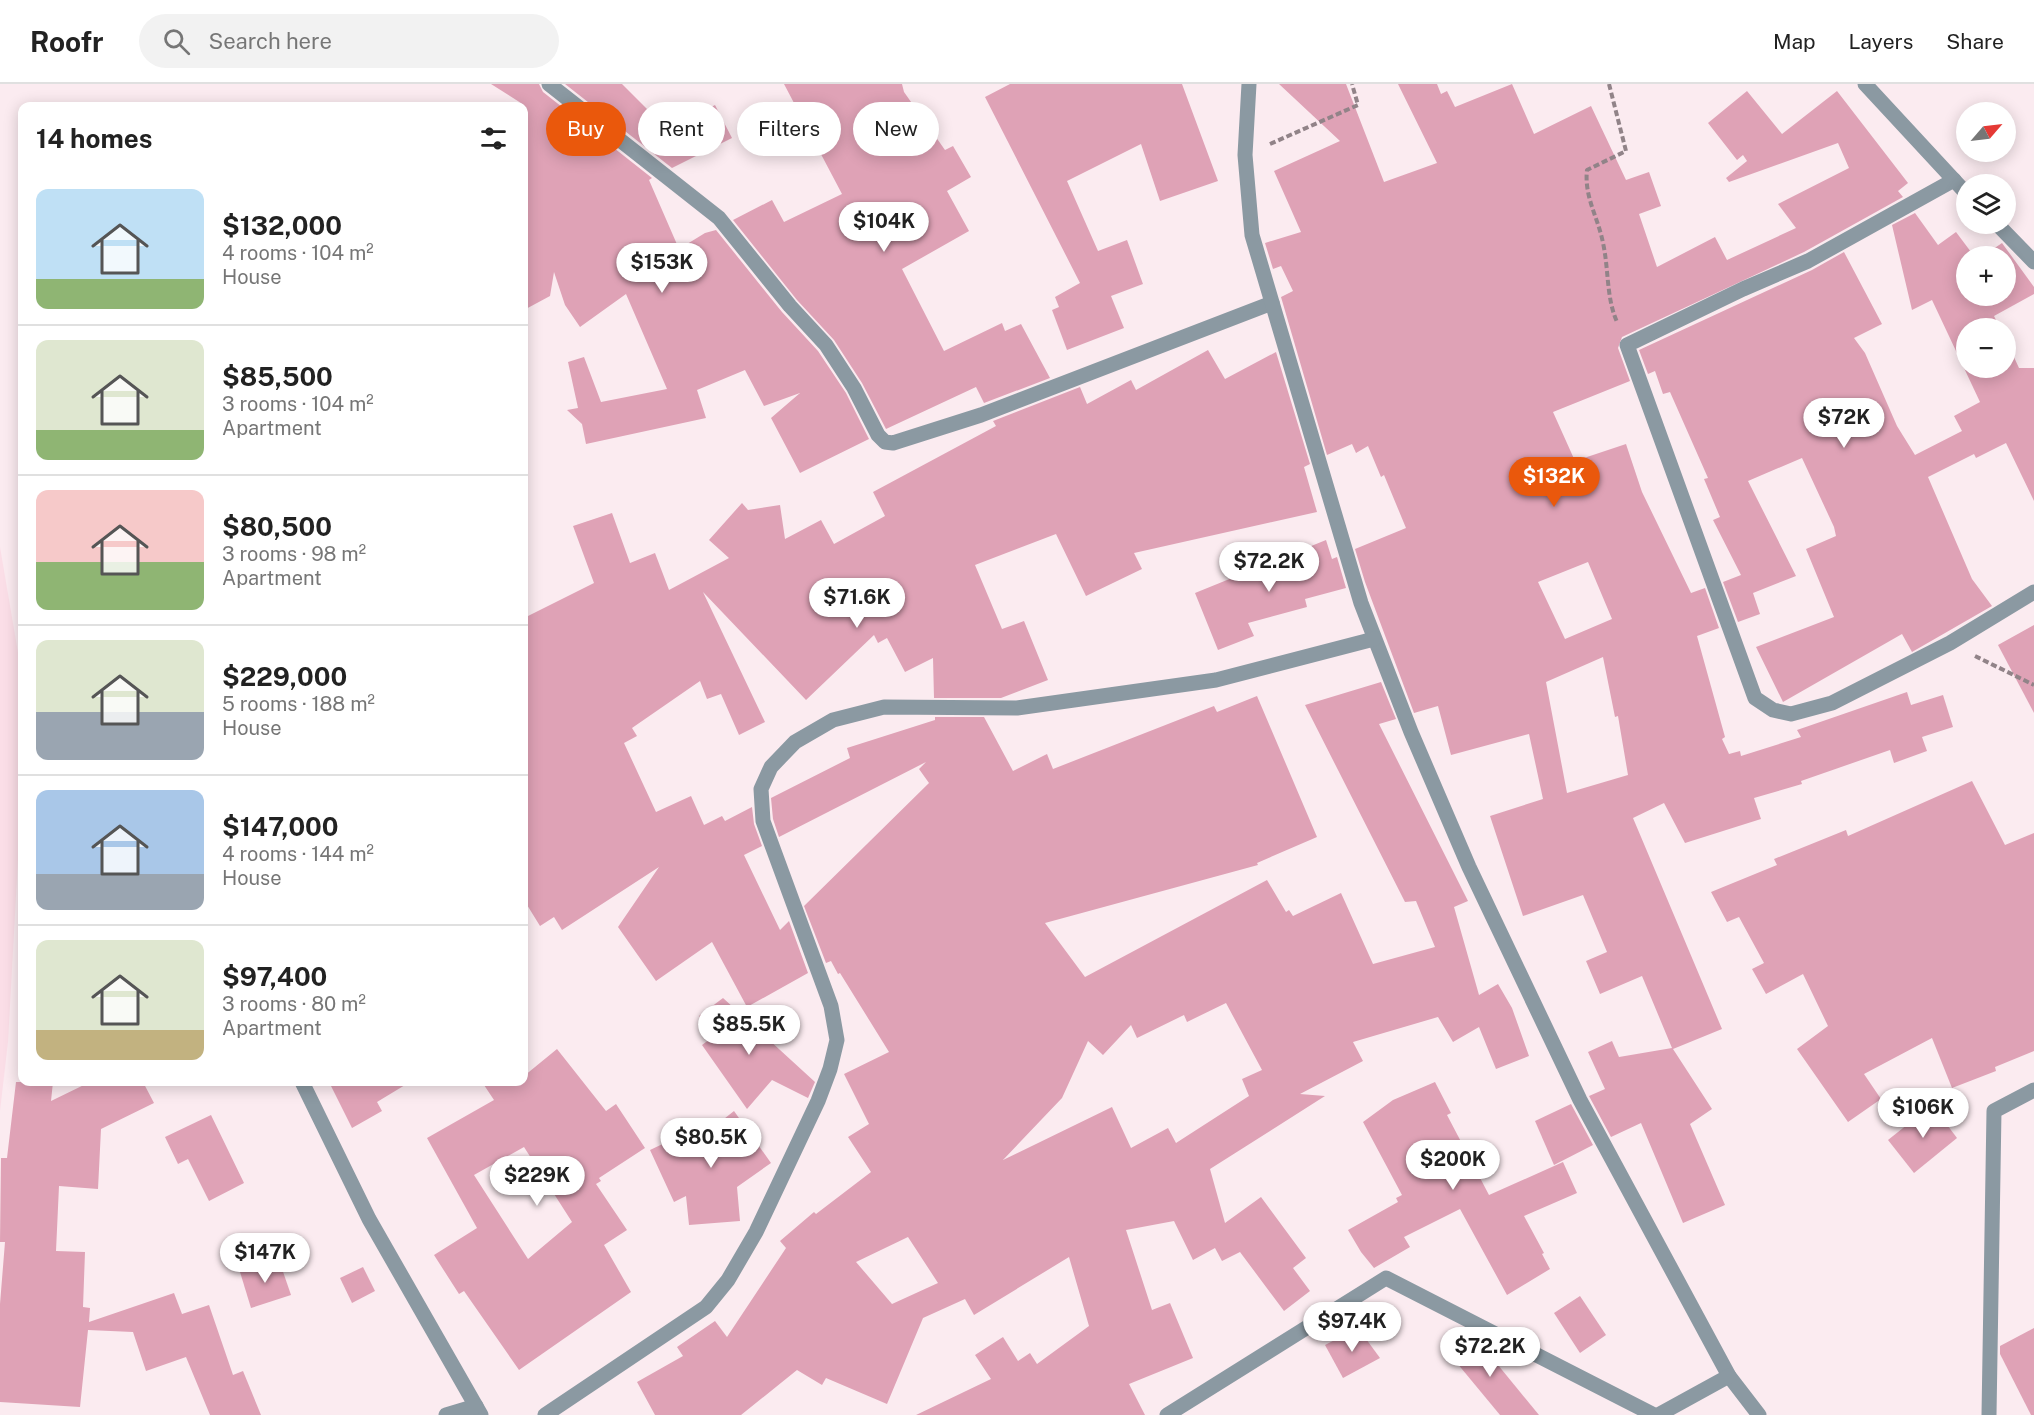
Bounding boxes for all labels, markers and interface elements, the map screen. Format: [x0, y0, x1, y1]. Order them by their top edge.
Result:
search box [139, 14, 559, 68]
text: Roofr [30, 25, 103, 58]
icon: search [160, 25, 193, 58]
text: Search here [208, 28, 332, 54]
text: Map [1773, 29, 1816, 54]
text: Layers [1849, 29, 1913, 54]
text: Share [1946, 29, 2004, 54]
chip: Buy [546, 102, 626, 156]
chip: Rent [638, 102, 725, 156]
chip: Filters [737, 102, 841, 156]
chip: New [853, 102, 939, 156]
north arrow [1956, 102, 2016, 162]
map controls [1956, 102, 2016, 378]
icon: filters [477, 122, 510, 155]
text: 14 homes [36, 123, 152, 154]
button: layers [1956, 174, 2016, 234]
pin: $104K [842, 202, 926, 253]
text: $104K [853, 209, 915, 233]
text: $132,000 [222, 210, 342, 241]
icon: home [84, 213, 156, 285]
text: 4 rooms · 104 m² [222, 241, 374, 265]
pin: $153K [620, 243, 704, 294]
button: + [1956, 246, 2016, 306]
text: $153K [630, 250, 694, 274]
text: House [222, 265, 282, 289]
button: − [1956, 318, 2016, 378]
text: $85,500 [222, 361, 333, 392]
icon: home [84, 364, 156, 436]
text: 3 rooms · 104 m² [222, 392, 374, 416]
pin: $72K [1808, 398, 1880, 449]
text: $72K [1817, 405, 1871, 429]
text: Apartment [222, 416, 322, 440]
pin: $132K [1512, 457, 1596, 508]
text: $132K [1523, 464, 1585, 488]
text: $80,500 [222, 511, 332, 542]
icon: home [84, 514, 156, 586]
text: 3 rooms · 98 m² [222, 542, 366, 566]
pin: $72.2K [1220, 542, 1318, 593]
text: $72.2K [1233, 549, 1305, 573]
text: Apartment [222, 566, 322, 590]
pin: $71.6K [808, 578, 906, 629]
text: $71.6K [823, 585, 891, 609]
text: $229,000 [222, 661, 347, 692]
icon: home [84, 664, 156, 736]
text: 5 rooms · 188 m² [222, 692, 375, 716]
text: House [222, 716, 282, 740]
text: $147,000 [222, 811, 339, 842]
icon: home [84, 814, 156, 886]
text: 4 rooms · 144 m² [222, 842, 374, 866]
text: House [222, 866, 282, 890]
text: $97,400 [222, 961, 327, 992]
icon: home [84, 964, 156, 1036]
text: 3 rooms · 80 m² [222, 992, 366, 1016]
pin: $85.5K [700, 1005, 798, 1056]
text: $85.5K [712, 1012, 786, 1036]
text: Apartment [222, 1016, 322, 1040]
pin: $106K [1881, 1088, 1965, 1139]
text: $106K [1892, 1095, 1954, 1119]
pin: $80.5K [662, 1118, 760, 1169]
text: $80.5K [674, 1125, 748, 1149]
pin: $200K [1411, 1140, 1495, 1191]
text: $200K [1420, 1147, 1486, 1171]
pin: $229K [495, 1156, 579, 1207]
text: $229K [504, 1163, 570, 1187]
pin: $147K [223, 1233, 307, 1284]
text: $147K [234, 1240, 296, 1264]
pin: $97.4K [1303, 1302, 1401, 1353]
text: $97.4K [1317, 1309, 1387, 1333]
pin: $72.2K [1441, 1327, 1539, 1378]
text: $72.2K [1454, 1334, 1526, 1358]

